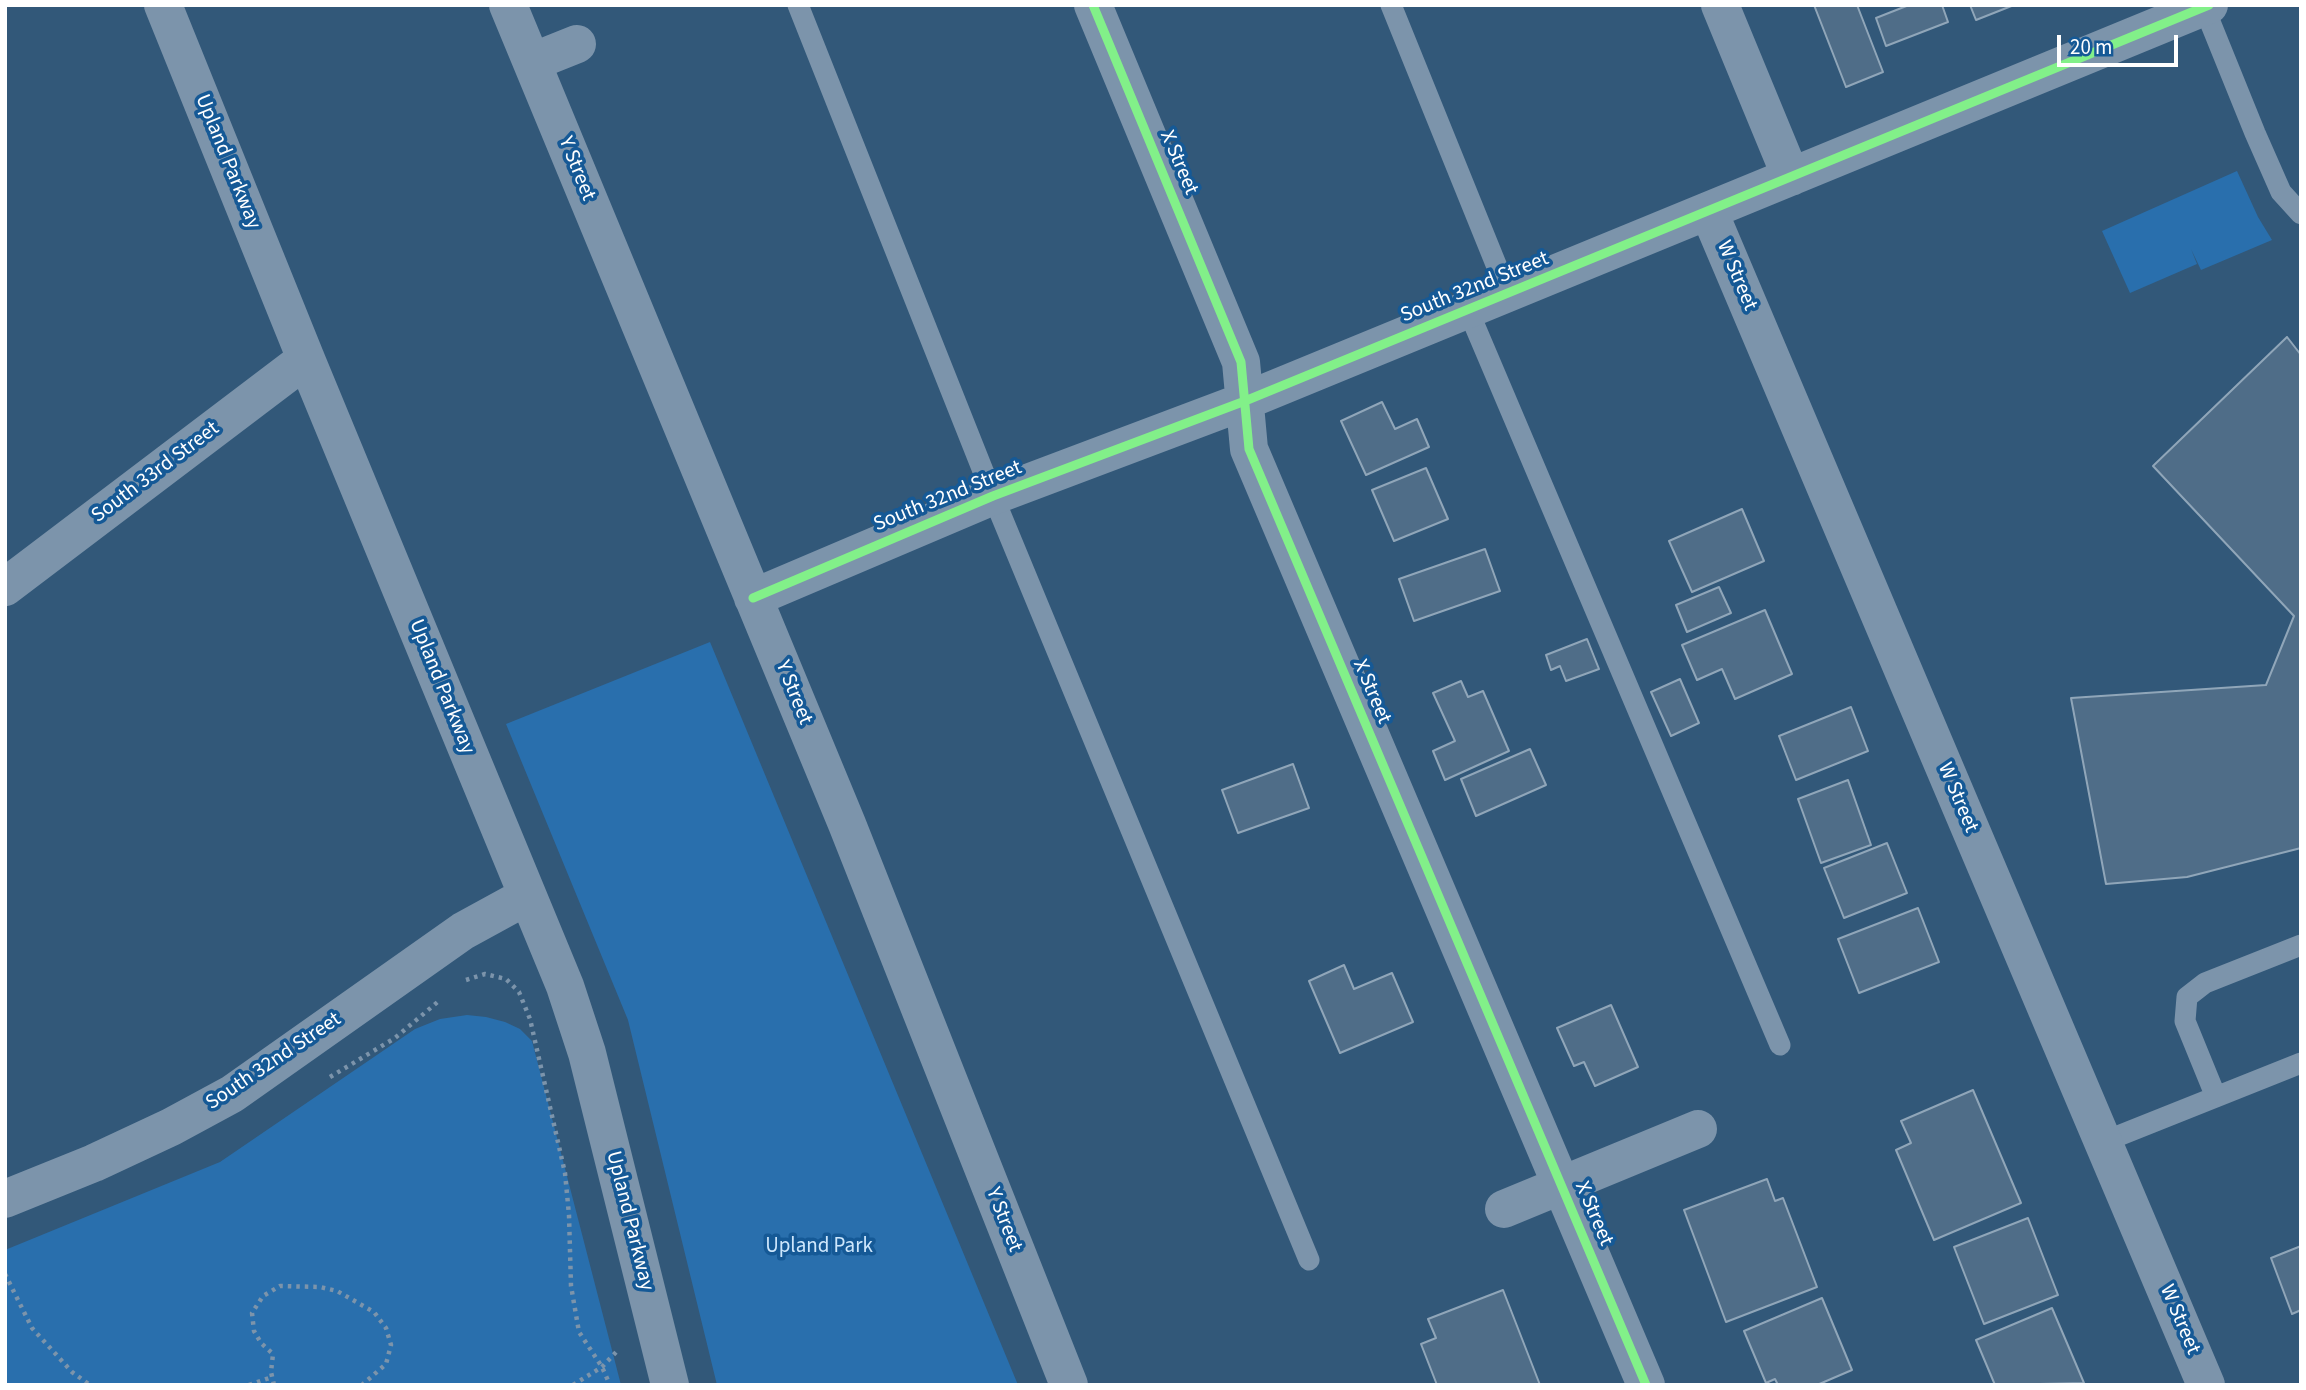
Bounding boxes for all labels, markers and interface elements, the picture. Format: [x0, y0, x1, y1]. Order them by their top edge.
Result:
scale bar [2061, 21, 2182, 65]
text: 20 m [2070, 32, 2112, 62]
street label: Upland Parkway [189, 91, 265, 233]
street label: X Street [1153, 127, 1203, 199]
street label: Y Street [552, 133, 600, 205]
street label: W Street [1710, 237, 1762, 315]
street label: South 32nd Street [1397, 247, 1553, 329]
street label: South 33rd Street [87, 417, 225, 529]
street label: South 32nd Street [870, 456, 1026, 538]
street label: Upland Parkway [403, 616, 479, 758]
street label: X Street [1346, 656, 1396, 728]
street label: Y Street [769, 657, 817, 729]
street label: W Street [1931, 759, 1983, 837]
street label: South 32nd Street [202, 1007, 346, 1117]
street label: Upland Parkway [599, 1149, 659, 1293]
street label: X Street [1568, 1178, 1618, 1250]
street label: Y Street [979, 1184, 1027, 1256]
park label: Upland Park [765, 1234, 873, 1260]
street label: W Street [2153, 1281, 2205, 1359]

